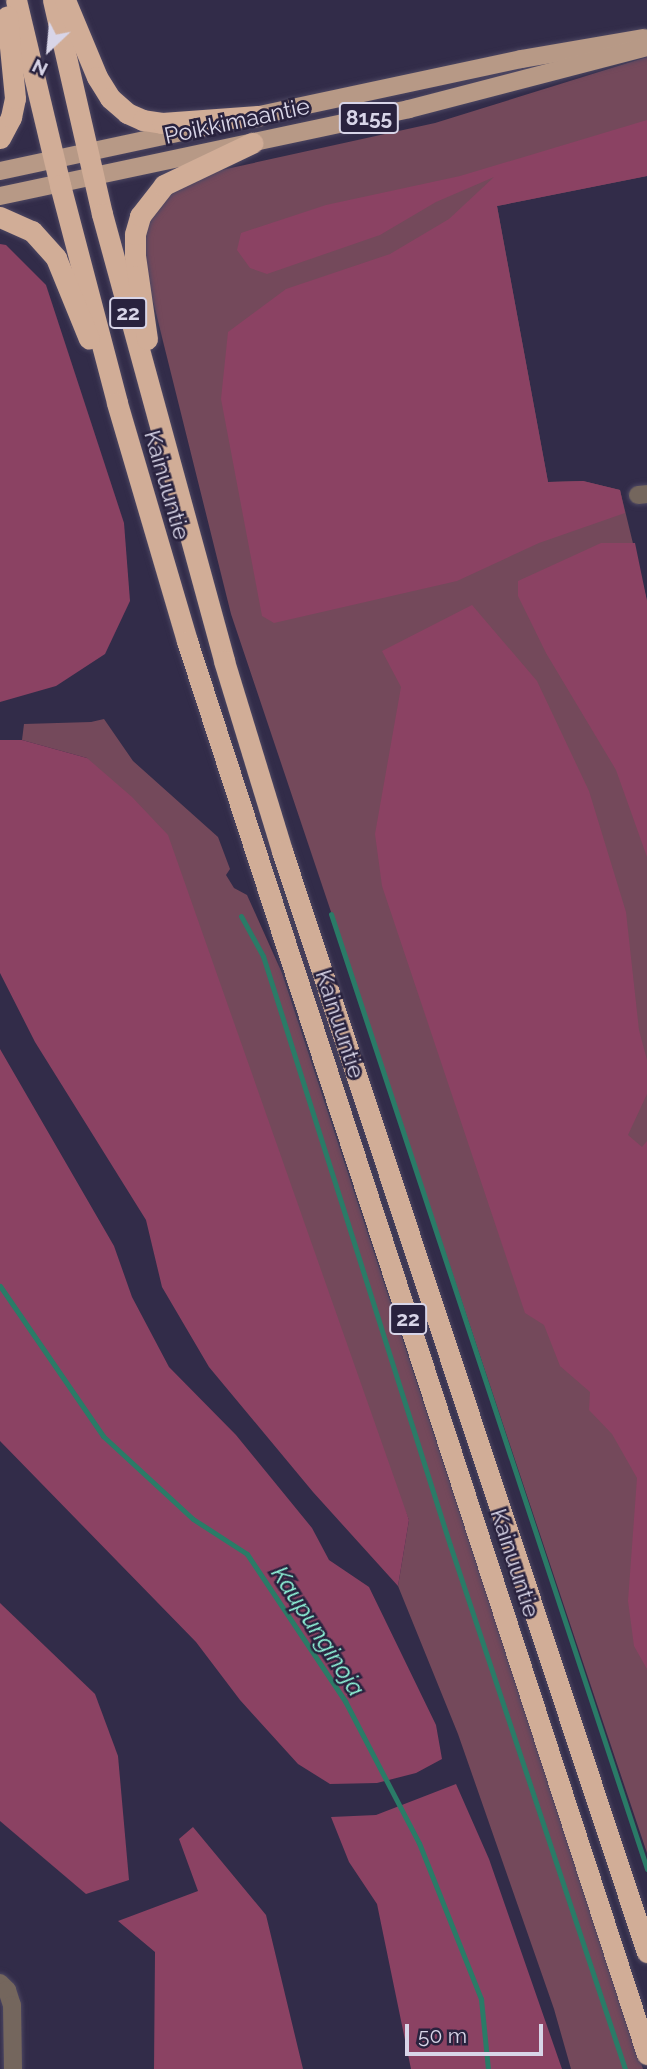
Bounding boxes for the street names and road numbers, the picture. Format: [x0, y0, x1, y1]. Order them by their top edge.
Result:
street label: Poikkimaantie [162, 92, 312, 150]
road number: 8155 [338, 100, 400, 136]
road number: 22 [109, 296, 147, 330]
street label: Kainuuntie [138, 427, 196, 543]
street label: Kainuuntie [309, 966, 371, 1082]
road number: 22 [389, 1302, 427, 1336]
street label: Kainuuntie [484, 1505, 546, 1621]

